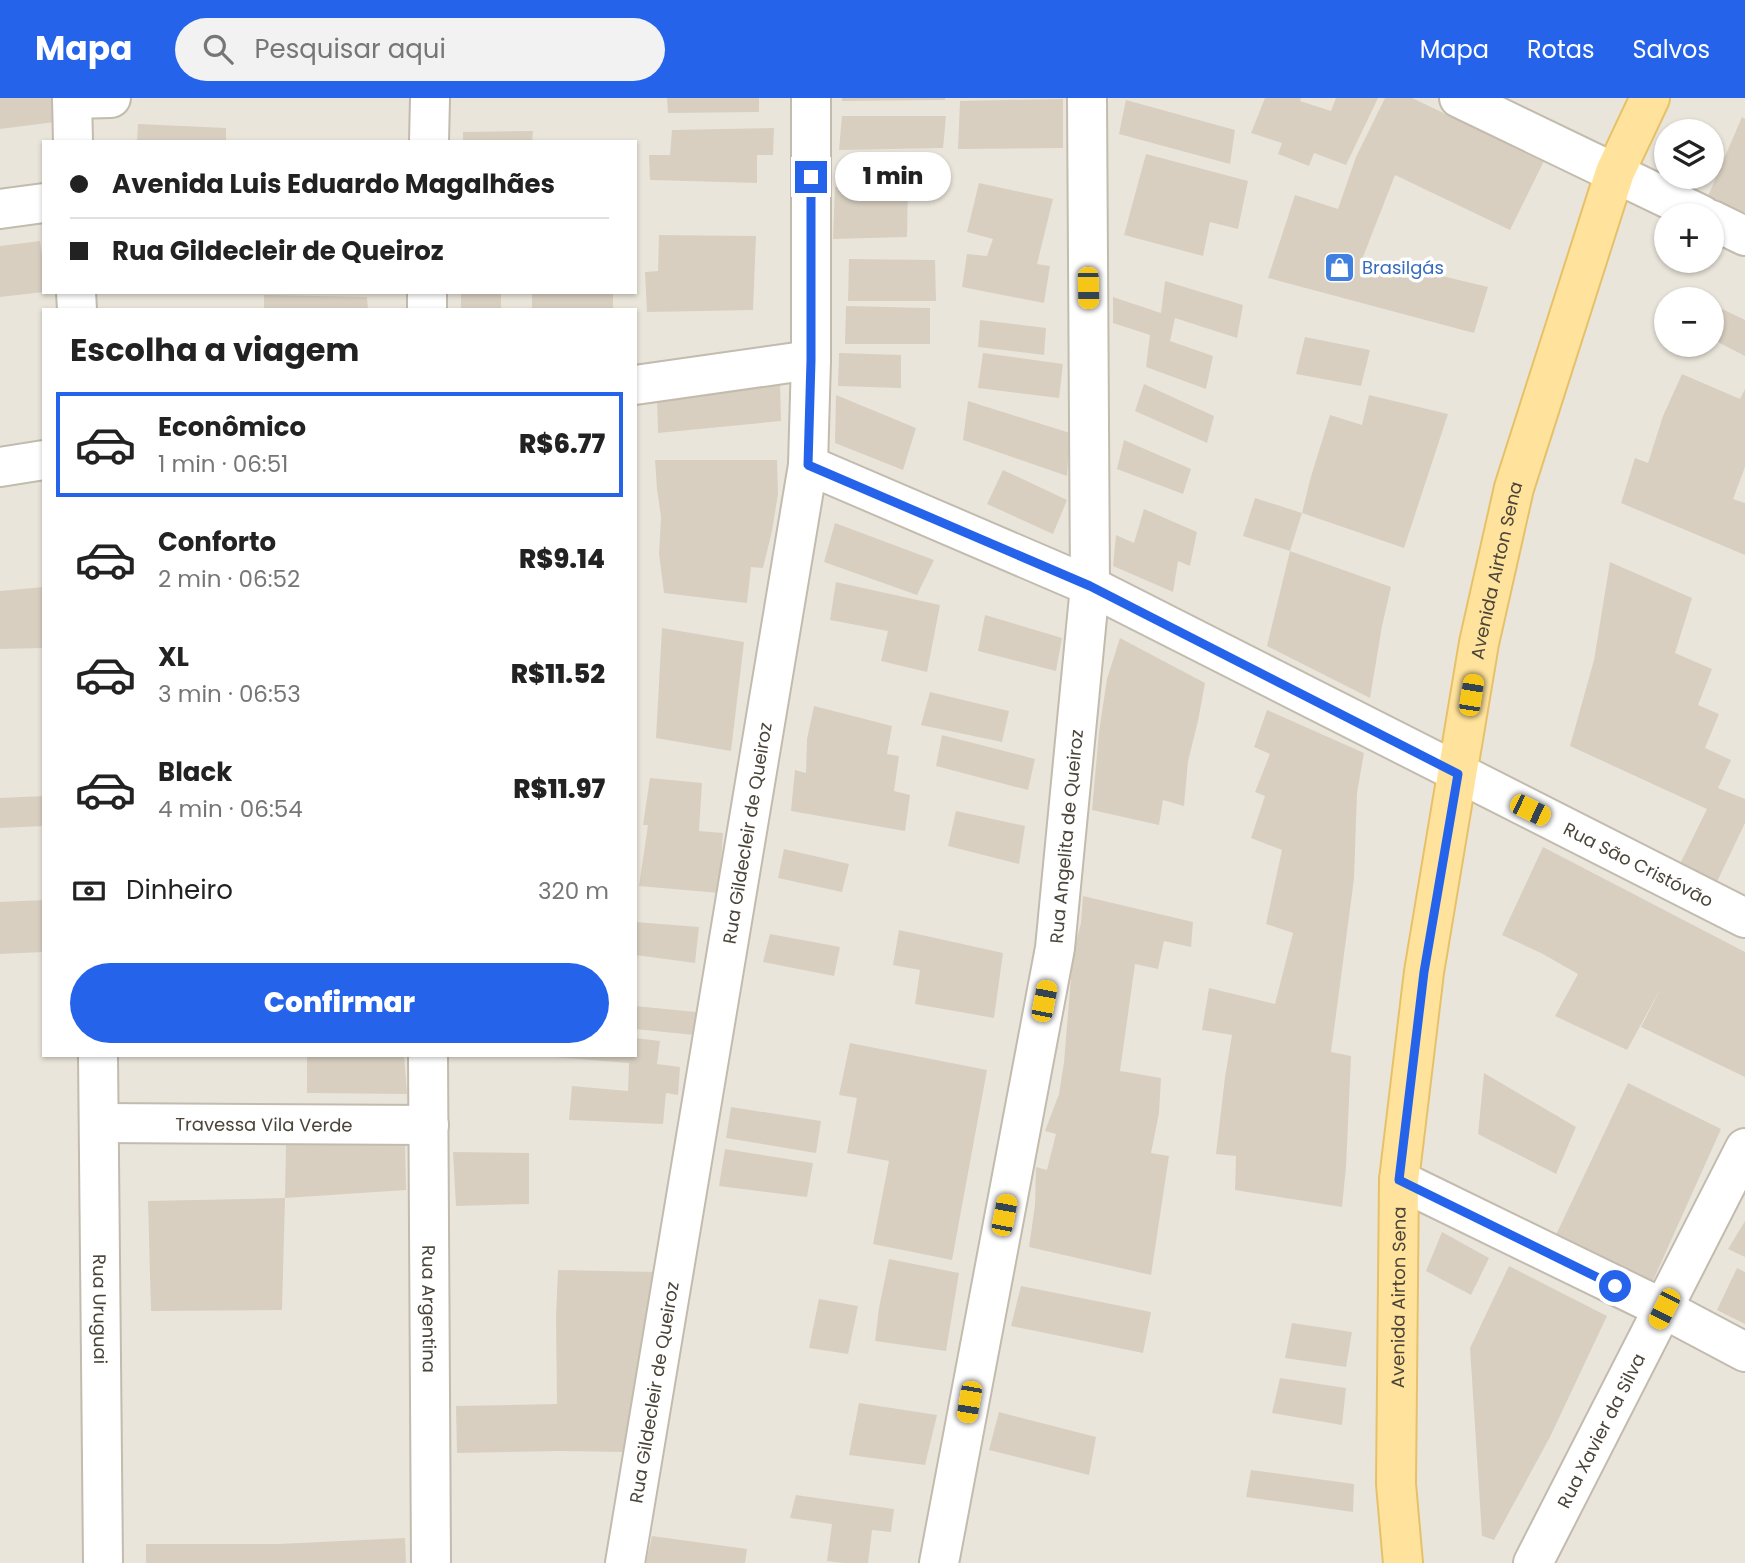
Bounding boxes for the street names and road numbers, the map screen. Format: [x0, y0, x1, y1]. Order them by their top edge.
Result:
street label: Avenida Airton Sena [1464, 478, 1528, 661]
street label: Rua Gildecleir de Queiroz [716, 720, 777, 946]
street label: Rua Angelita de Queiroz [1043, 728, 1089, 944]
street label: Rua São Cristóvão [1559, 816, 1718, 913]
street label: Travessa Vila Verde [175, 1111, 353, 1137]
street label: Avenida Airton Sena [1384, 1206, 1411, 1388]
street label: Rua Argentina [417, 1245, 442, 1373]
street label: Rua Uruguai [87, 1254, 114, 1364]
street label: Rua Gildecleir de Queiroz [623, 1280, 684, 1505]
street label: Rua Xavier da Silva [1551, 1348, 1651, 1512]

